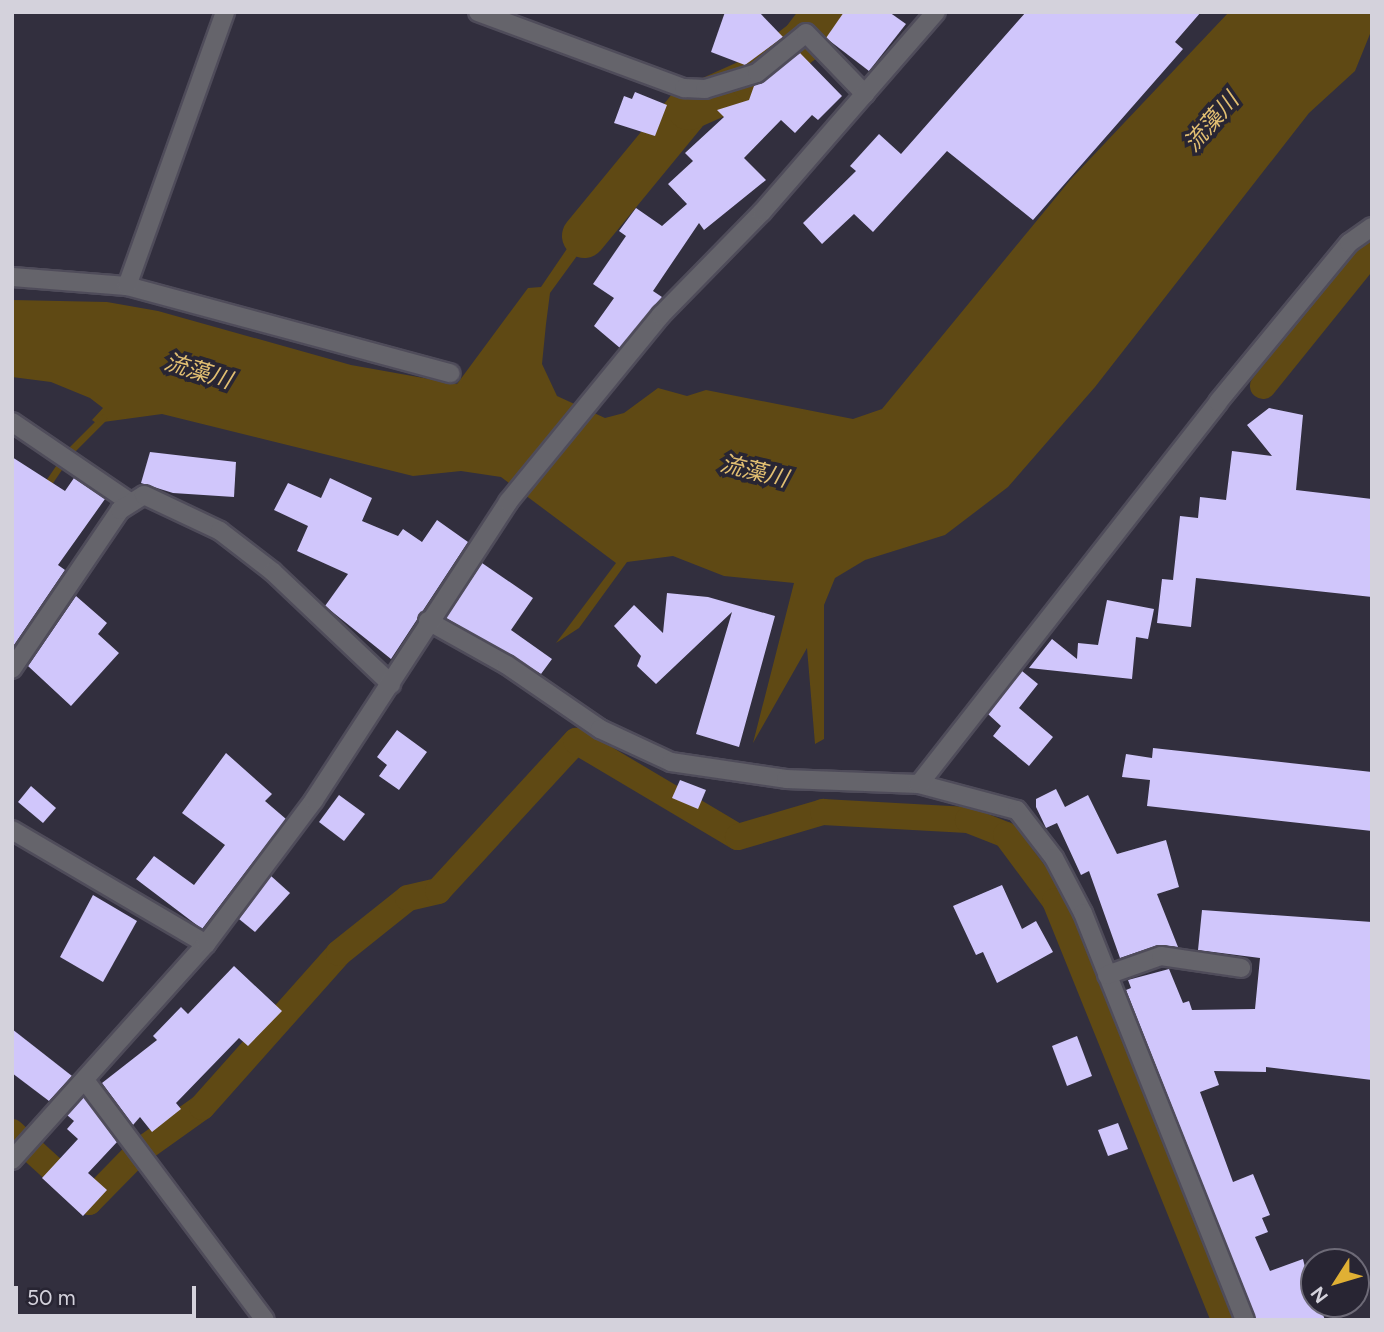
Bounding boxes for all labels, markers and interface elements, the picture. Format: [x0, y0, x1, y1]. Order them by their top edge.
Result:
water label: 流藻川 [1178, 87, 1244, 157]
water label: 流藻川 [161, 348, 235, 394]
water label: 流藻川 [717, 449, 791, 493]
north arrow [1300, 1248, 1370, 1318]
scale bar [18, 1272, 200, 1316]
text: N [1306, 1282, 1333, 1308]
text: 50 m [27, 1285, 76, 1310]

